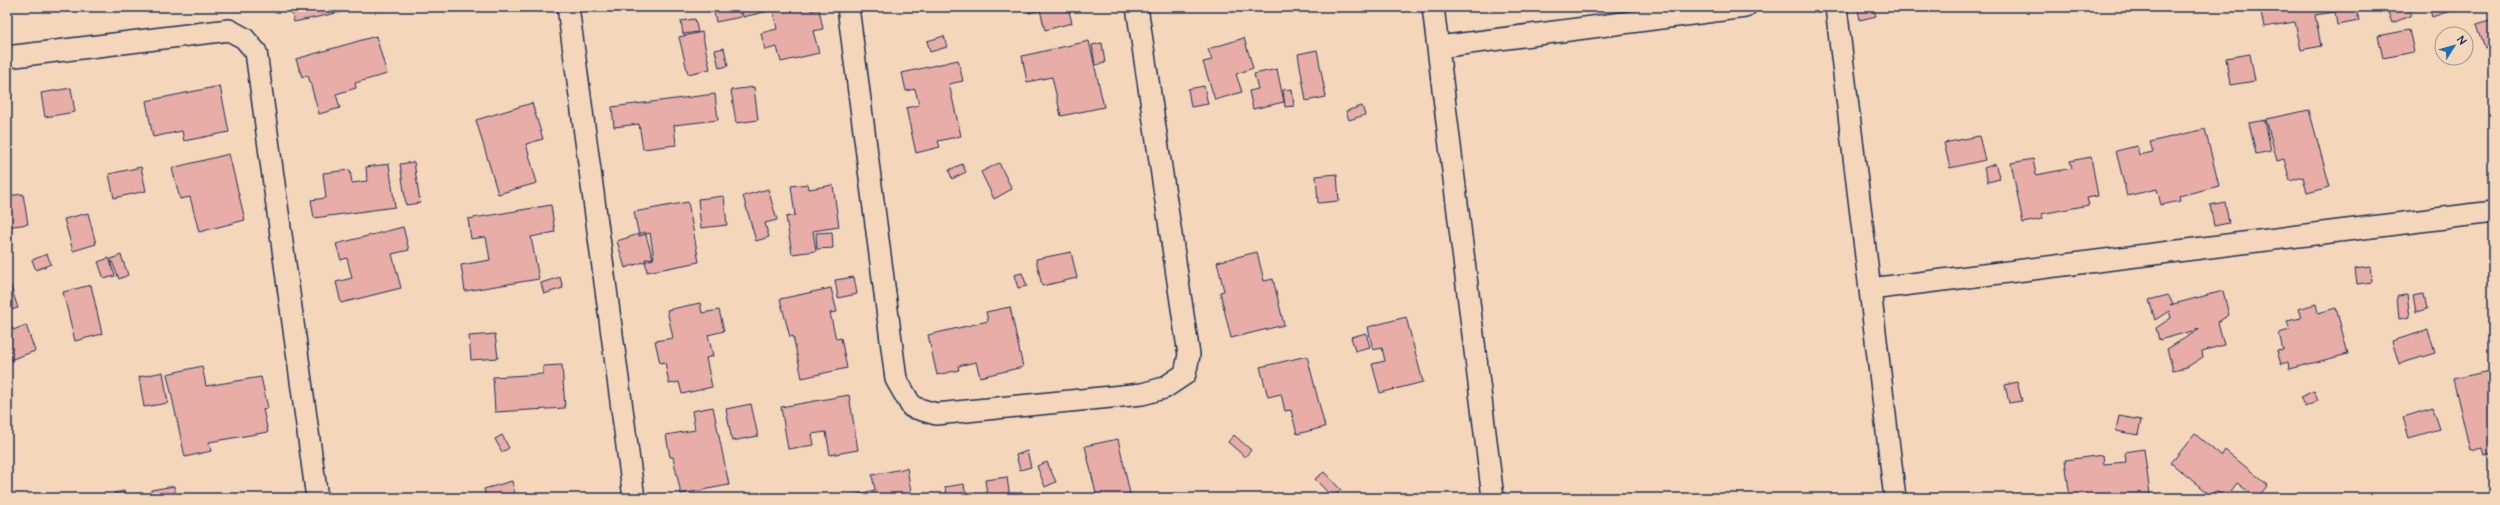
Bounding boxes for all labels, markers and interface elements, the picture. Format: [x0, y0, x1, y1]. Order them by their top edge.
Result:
north arrow [2434, 26, 2474, 66]
text: N [2454, 33, 2470, 48]

